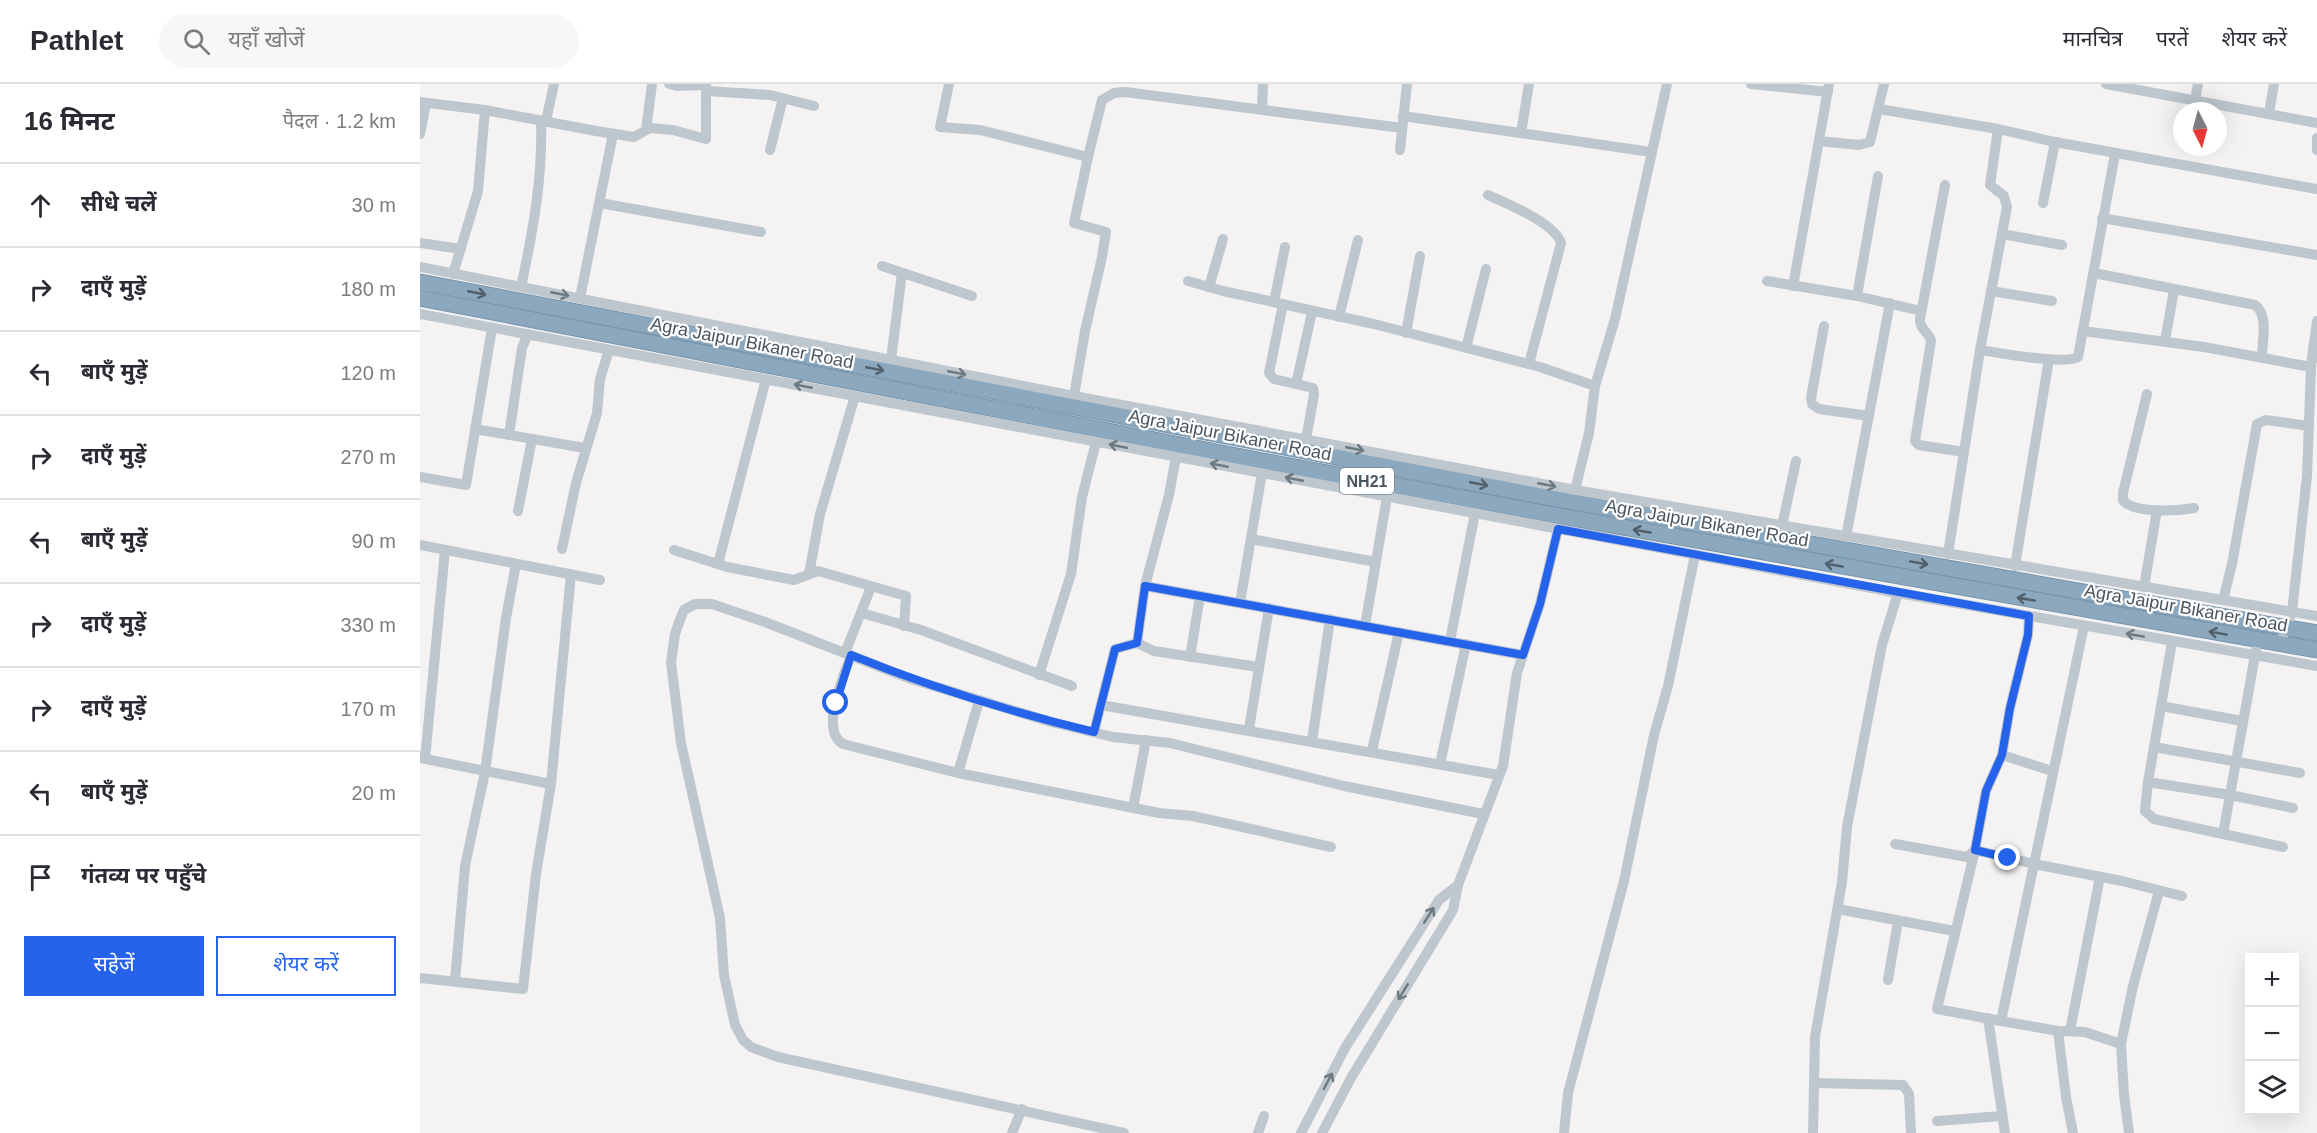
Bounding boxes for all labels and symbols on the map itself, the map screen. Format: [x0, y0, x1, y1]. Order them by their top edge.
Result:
north arrow [2173, 102, 2227, 156]
one-way arrow [467, 288, 487, 299]
one-way arrow [550, 289, 569, 300]
street label: Agra Jaipur Bikaner Road [649, 314, 855, 372]
one-way arrow [865, 364, 885, 375]
one-way arrow [947, 368, 967, 379]
one-way arrow [794, 380, 813, 391]
street label: Agra Jaipur Bikaner Road [1127, 406, 1333, 464]
one-way arrow [1109, 440, 1129, 451]
one-way arrow [1345, 444, 1364, 455]
one-way arrow [1209, 459, 1229, 470]
road number: NH21 [1340, 468, 1394, 494]
one-way arrow [1285, 473, 1304, 484]
one-way arrow [1469, 479, 1489, 490]
one-way arrow [1536, 480, 1556, 491]
street label: Agra Jaipur Bikaner Road [1604, 495, 1810, 551]
one-way arrow [1633, 525, 1652, 536]
one-way arrow [1909, 558, 1929, 569]
one-way arrow [1825, 559, 1844, 570]
street label: Agra Jaipur Bikaner Road [2083, 580, 2289, 636]
one-way arrow [2017, 593, 2036, 604]
one-way arrow [2209, 628, 2228, 639]
one-way arrow [2126, 629, 2145, 640]
route start [822, 689, 848, 715]
route end [1994, 844, 2020, 870]
one-way arrow [1423, 906, 1436, 923]
one-way arrow [1396, 983, 1408, 1000]
one-way arrow [1322, 1073, 1334, 1090]

